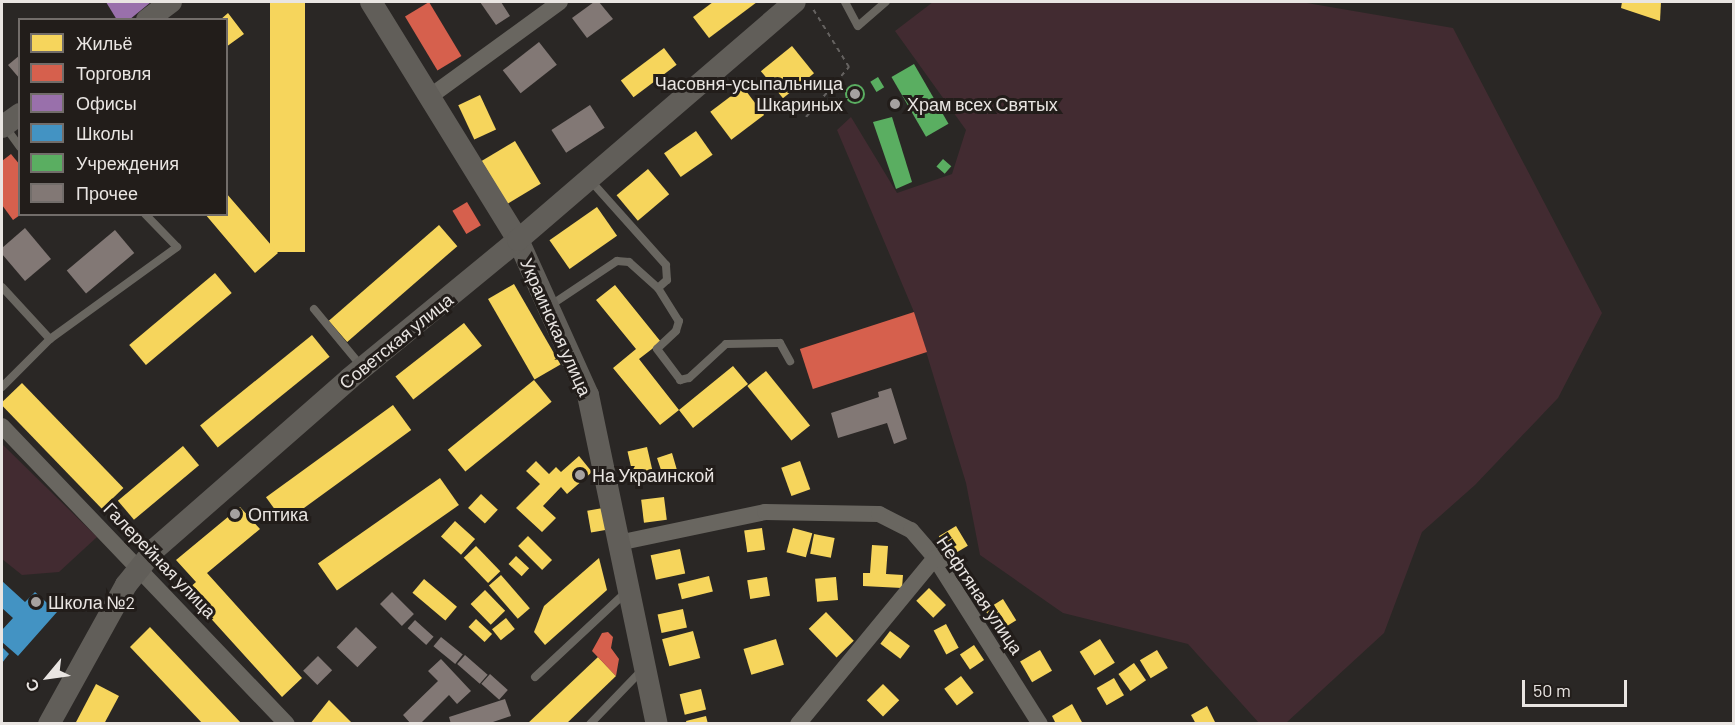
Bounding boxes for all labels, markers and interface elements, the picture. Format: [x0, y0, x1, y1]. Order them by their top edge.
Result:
legend [18, 18, 228, 216]
text: Жильё [76, 32, 133, 54]
text: Торговля [76, 62, 151, 84]
place label: Часовня-усыпальница Шкариных [655, 73, 843, 116]
marker: Часовня-усыпальница Шкариных [848, 87, 862, 101]
text: Офисы [76, 92, 137, 114]
place label: Храм всех Святых [907, 93, 1058, 115]
marker: Храм всех Святых [888, 97, 902, 111]
text: Школы [76, 122, 134, 144]
text: Учреждения [76, 152, 179, 174]
text: Прочее [76, 182, 138, 204]
street label: Украинская улица [516, 255, 596, 399]
street label: Советская улица [335, 289, 457, 393]
place label: На Украинской [592, 464, 714, 486]
marker: На Украинской [573, 468, 587, 482]
street label: Галерейная улица [99, 498, 221, 622]
place label: Оптика [248, 503, 308, 525]
marker: Оптика [226, 505, 244, 523]
street label: Нефтяная улица [932, 532, 1028, 658]
place label: Школа №2 [48, 591, 135, 613]
marker: Школа №2 [29, 595, 43, 609]
north arrow [18, 647, 78, 707]
scale bar [1525, 668, 1630, 706]
text: С [21, 676, 43, 696]
text: 50 m [1533, 679, 1571, 701]

